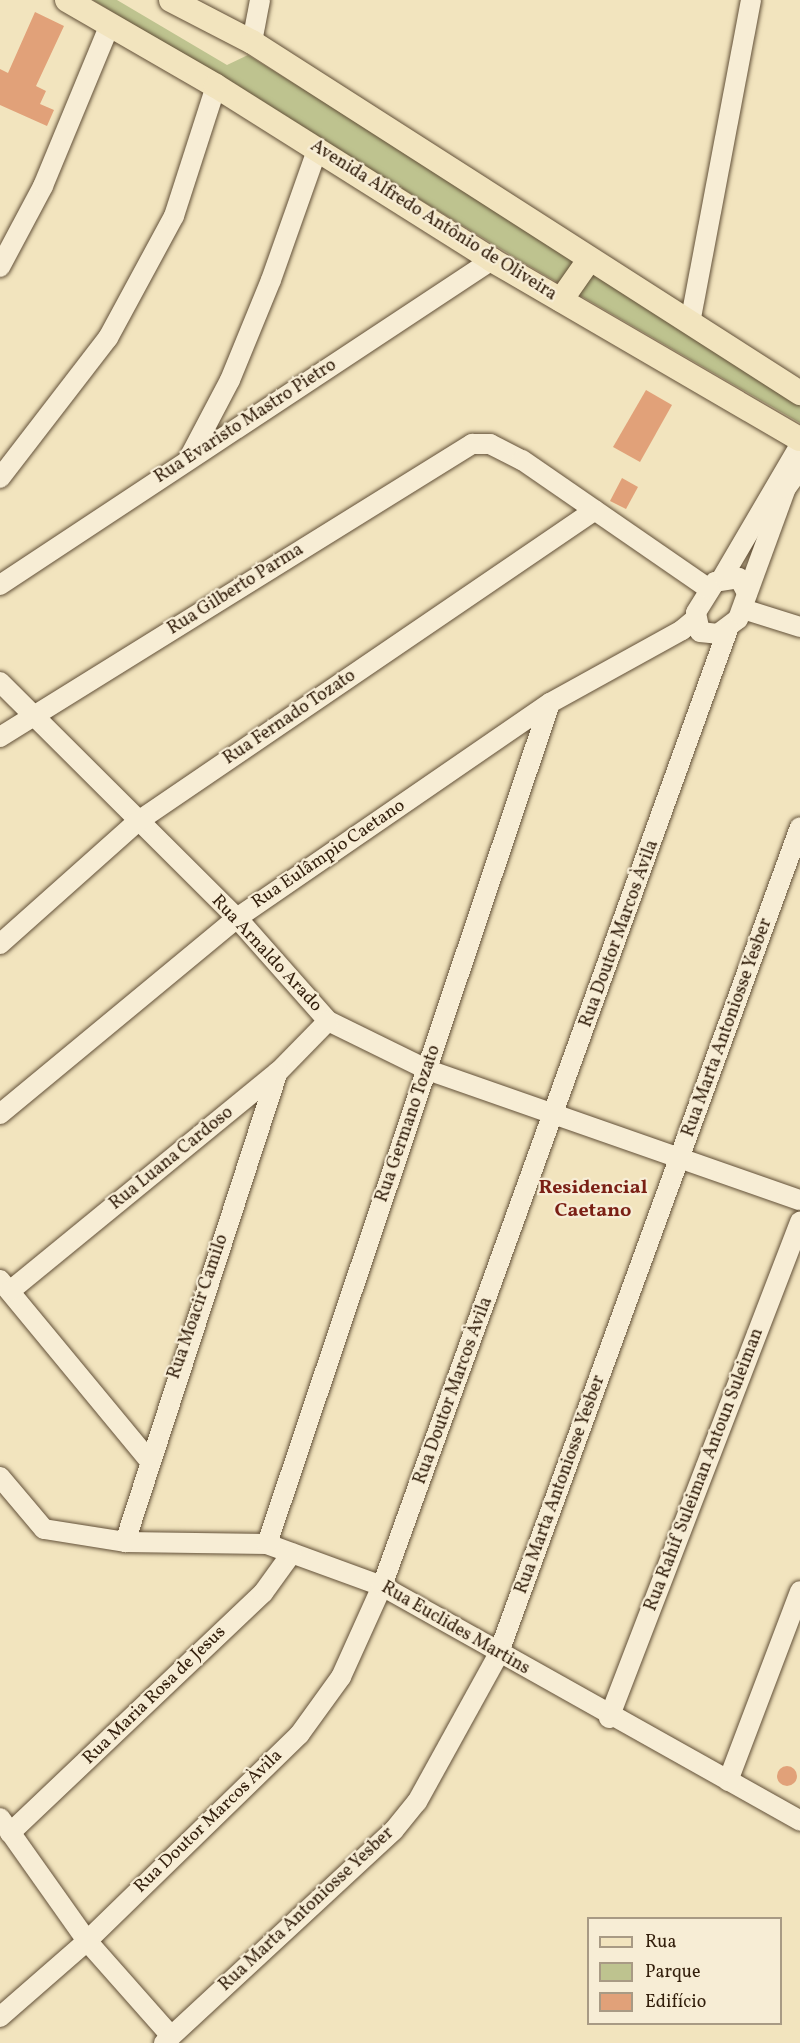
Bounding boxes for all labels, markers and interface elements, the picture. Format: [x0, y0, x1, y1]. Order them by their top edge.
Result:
street label: Avenida Alfredo Antônio de Oliveira [306, 136, 560, 306]
street label: Rua Evaristo Mastro Pietro [151, 355, 341, 489]
street label: Rua Gilberto Parma [164, 539, 308, 641]
street label: Rua Fernado Tozato [219, 666, 361, 770]
street label: Rua Eulâmpio Caetano [248, 796, 410, 914]
street label: Rua Doutor Marcos Àvila [576, 837, 664, 1031]
street label: Rua Arnaldo Arado [206, 891, 326, 1017]
street label: Rua Marta Antoniosse Yesber [678, 916, 778, 1140]
street label: Rua Germano Tozato [372, 1042, 446, 1206]
street label: Rua Luana Cardoso [106, 1103, 238, 1215]
district label: Residencial Caetano [538, 1177, 648, 1224]
street label: Rua Moacir Camilo [164, 1232, 234, 1382]
street label: Rua Doutor Marcos Àvila [410, 1294, 498, 1488]
street label: Rua Rahif Suleiman Antoun Suleiman [641, 1326, 769, 1614]
street label: Rua Marta Antoniosse Yesber [511, 1373, 611, 1597]
street label: Rua Euclides Martins [377, 1578, 533, 1680]
street label: Rua Maria Rosa de Jesus [79, 1622, 231, 1770]
street label: Rua Doutor Marcos Àvila [130, 1746, 288, 1898]
street label: Rua Marta Antoniosse Yesber [215, 1823, 399, 1997]
legend [587, 1917, 782, 2025]
text: Rua [645, 1930, 676, 1955]
text: Parque [645, 1960, 700, 1985]
text: Edifício [645, 1990, 706, 2015]

